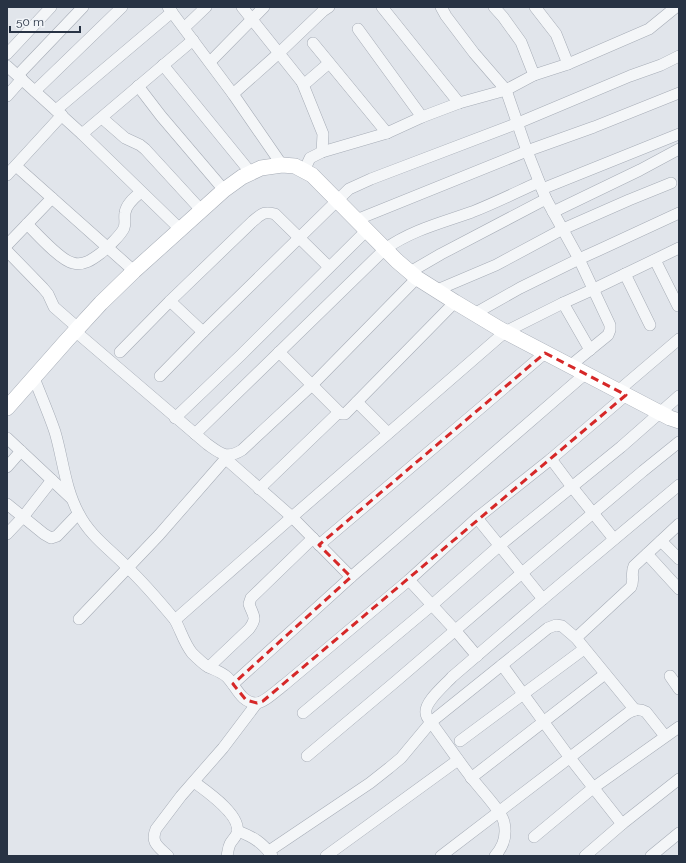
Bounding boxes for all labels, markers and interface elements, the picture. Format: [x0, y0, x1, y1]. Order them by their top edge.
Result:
scale bar [10, 8, 80, 34]
text: 50 m [16, 15, 44, 29]

